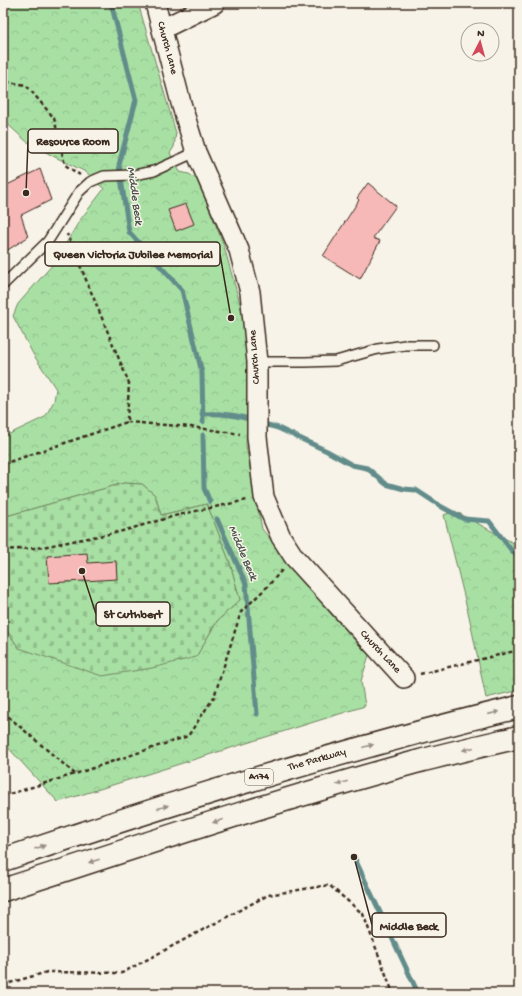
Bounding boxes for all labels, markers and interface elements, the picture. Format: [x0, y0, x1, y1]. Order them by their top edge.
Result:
street label: Church Lane [154, 20, 180, 76]
north arrow [460, 22, 500, 62]
text: N [477, 28, 485, 40]
callout: Resource Room [28, 129, 118, 153]
text: Resource Room [35, 136, 110, 150]
water label: Middle Beck [123, 166, 145, 228]
callout: Queen Victoria Jubilee Memorial [45, 242, 220, 266]
text: Queen Victoria Jubilee Memorial [53, 249, 213, 263]
street label: Church Lane [247, 329, 263, 384]
water label: Middle Beck [224, 523, 260, 584]
callout: St Cuthbert [96, 602, 170, 626]
text: St Cuthbert [104, 609, 163, 623]
street label: Church Lane [357, 628, 403, 676]
one-way arrow [488, 709, 500, 715]
one-way arrow [362, 742, 375, 748]
street label: The Parkway [286, 746, 348, 774]
one-way arrow [461, 747, 474, 753]
road number: A174 [245, 769, 273, 785]
one-way arrow [336, 780, 348, 786]
one-way arrow [158, 804, 170, 810]
one-way arrow [211, 818, 223, 824]
one-way arrow [34, 844, 46, 850]
one-way arrow [88, 858, 100, 864]
callout: Middle Beck [372, 913, 446, 937]
text: Middle Beck [380, 921, 440, 935]

